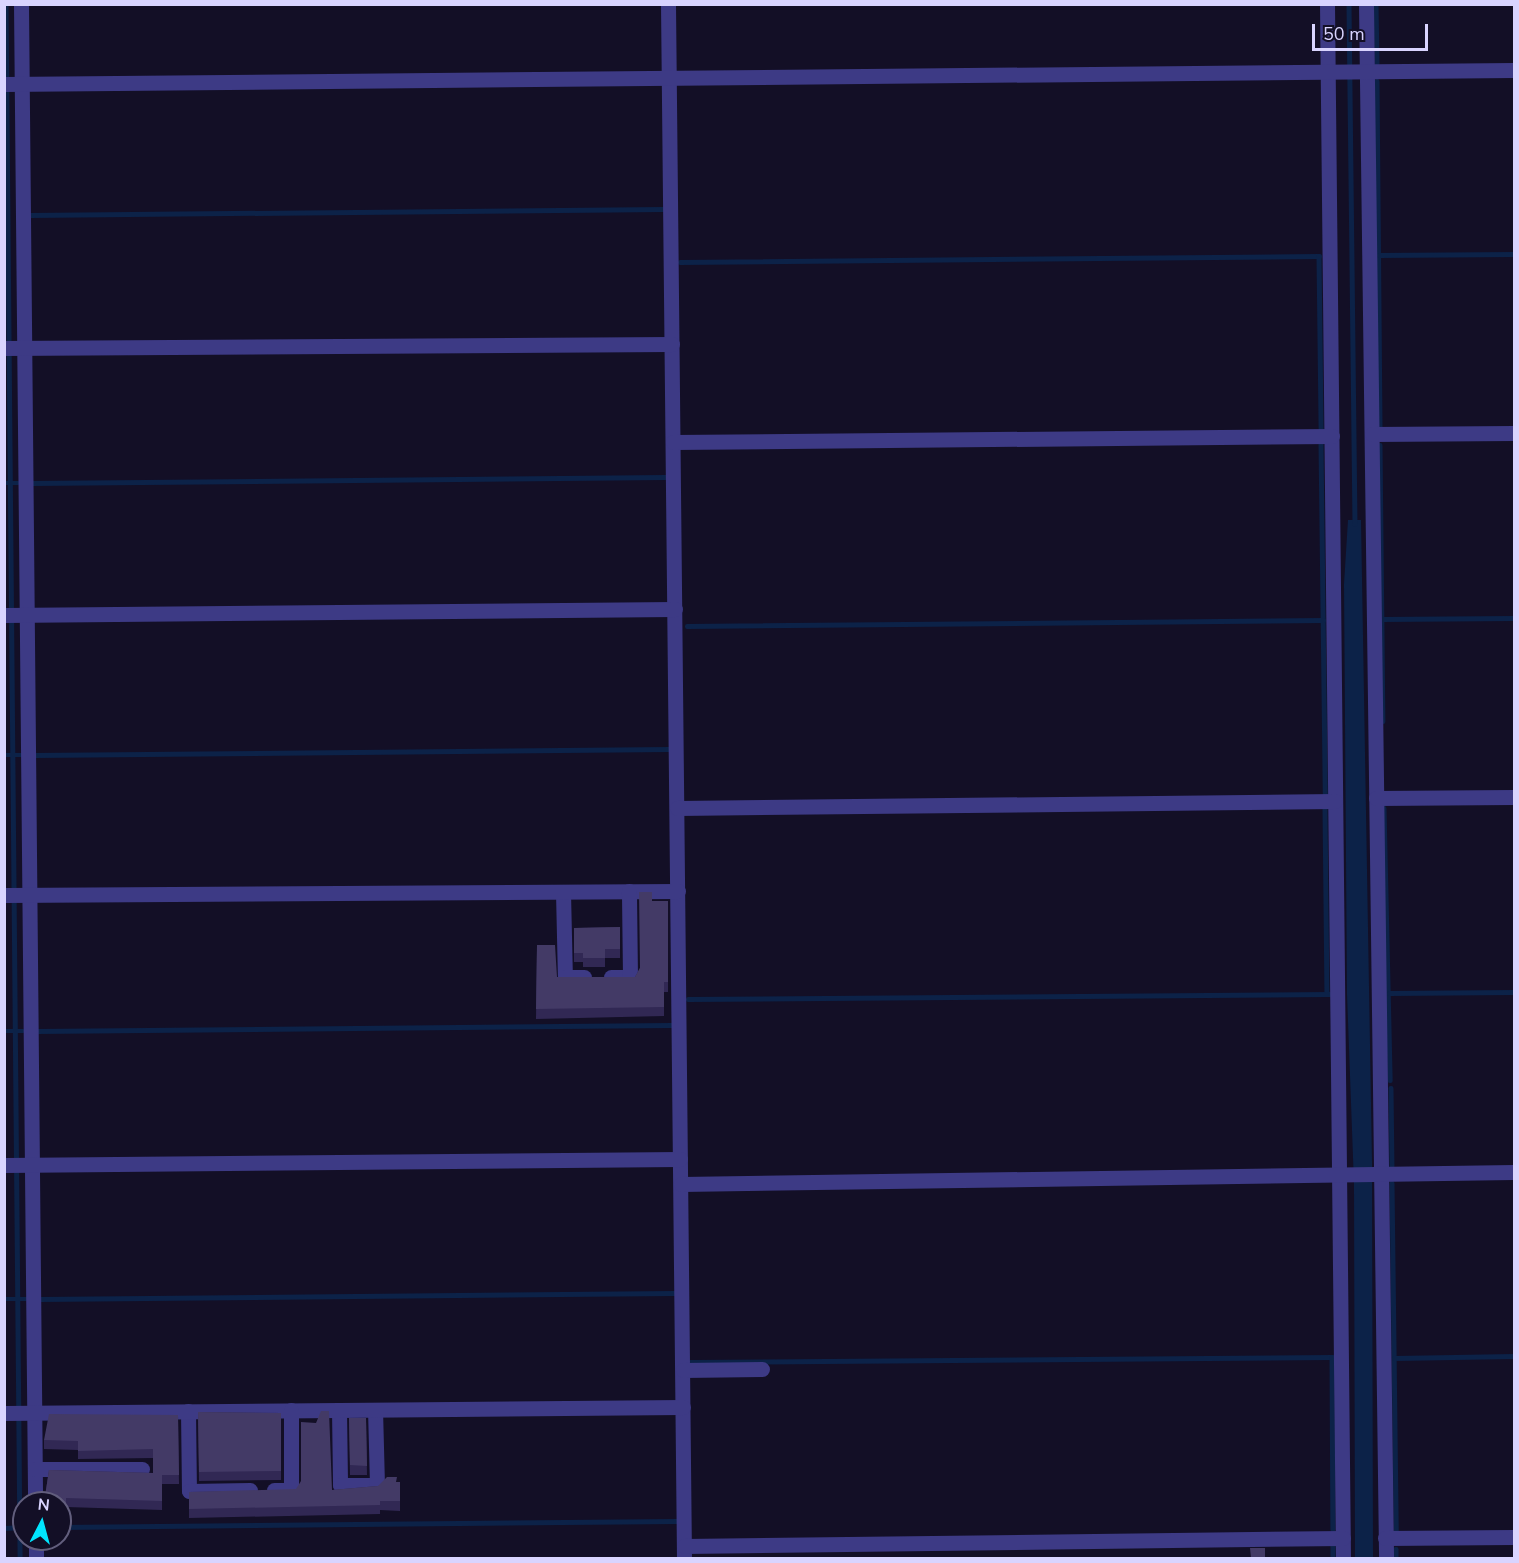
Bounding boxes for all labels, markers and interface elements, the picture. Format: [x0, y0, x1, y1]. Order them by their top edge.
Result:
scale bar [1315, 12, 1430, 50]
text: 50 m [1323, 22, 1365, 46]
north arrow [12, 1491, 72, 1551]
text: N [37, 1494, 51, 1517]

